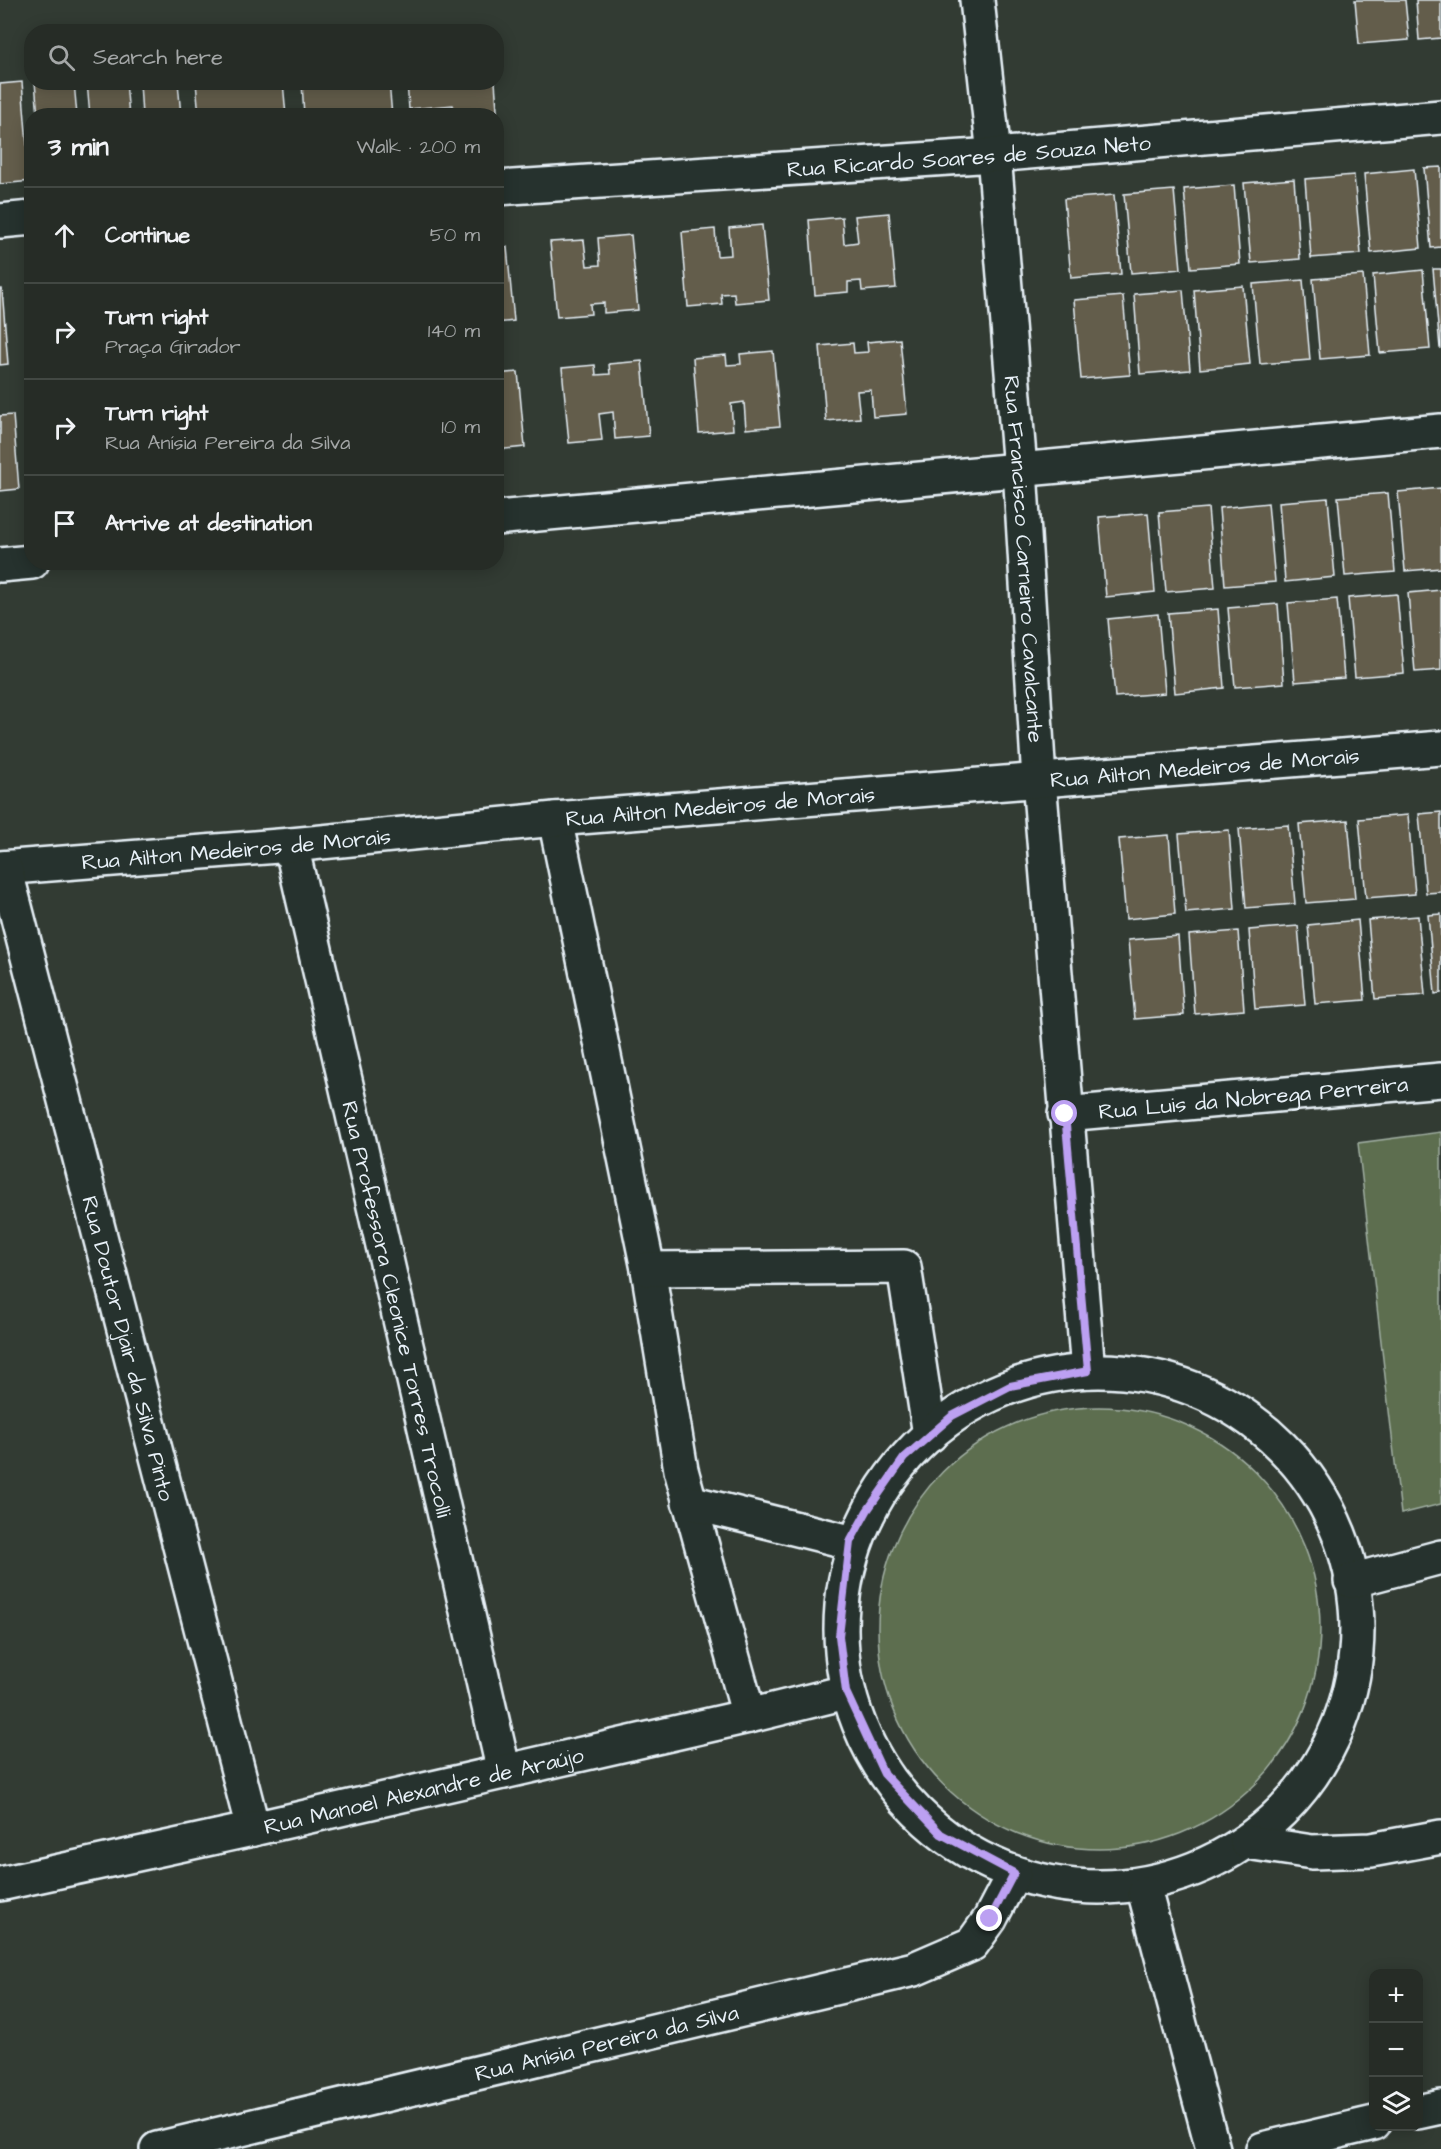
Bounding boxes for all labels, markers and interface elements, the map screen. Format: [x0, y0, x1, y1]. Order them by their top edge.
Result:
search box [24, 24, 504, 90]
icon: search [45, 41, 78, 74]
text: Search here [93, 42, 223, 73]
street label: Rua Ricardo Soares de Souza Neto [786, 128, 1153, 186]
text: 3 min [48, 129, 109, 165]
text: Walk · 200 m [357, 133, 480, 161]
icon: ahead [48, 219, 81, 252]
text: Continue [105, 220, 190, 251]
text: 50 m [430, 221, 480, 249]
text: Turn right [105, 302, 208, 333]
icon: right [48, 315, 81, 348]
text: 140 m [428, 317, 480, 345]
text: Praça Girador [105, 333, 240, 361]
street label: Rua Francisco Carneiro Cavalcante [995, 374, 1051, 744]
text: Turn right [105, 398, 208, 429]
icon: right [48, 411, 81, 444]
text: 10 m [441, 413, 480, 441]
text: Rua Anísia Pereira da Silva [105, 429, 350, 457]
icon: arrive [48, 507, 81, 540]
text: Arrive at destination [105, 508, 312, 539]
street label: Rua Ailton Medeiros de Morais [1049, 741, 1361, 796]
street label: Rua Ailton Medeiros de Morais [565, 779, 876, 835]
street label: Rua Ailton Medeiros de Morais [81, 821, 392, 878]
street label: Rua Luis da Nobrega Perreira [1097, 1069, 1409, 1128]
street label: Rua Professora Cleonice Torres Trocolli [333, 1098, 459, 1520]
route start [1051, 1100, 1077, 1126]
street label: Rua Doutor Djair da Silva Pinto [73, 1193, 182, 1505]
street label: Rua Manoel Alexandre de Araújo [261, 1740, 587, 1843]
route end [976, 1905, 1002, 1931]
map controls [1369, 1969, 1423, 2131]
button: + [1369, 1969, 1423, 2023]
street label: Rua Anísia Pereira da Silva [472, 1997, 742, 2090]
button: − [1369, 2023, 1423, 2077]
button: layers [1369, 2077, 1423, 2131]

